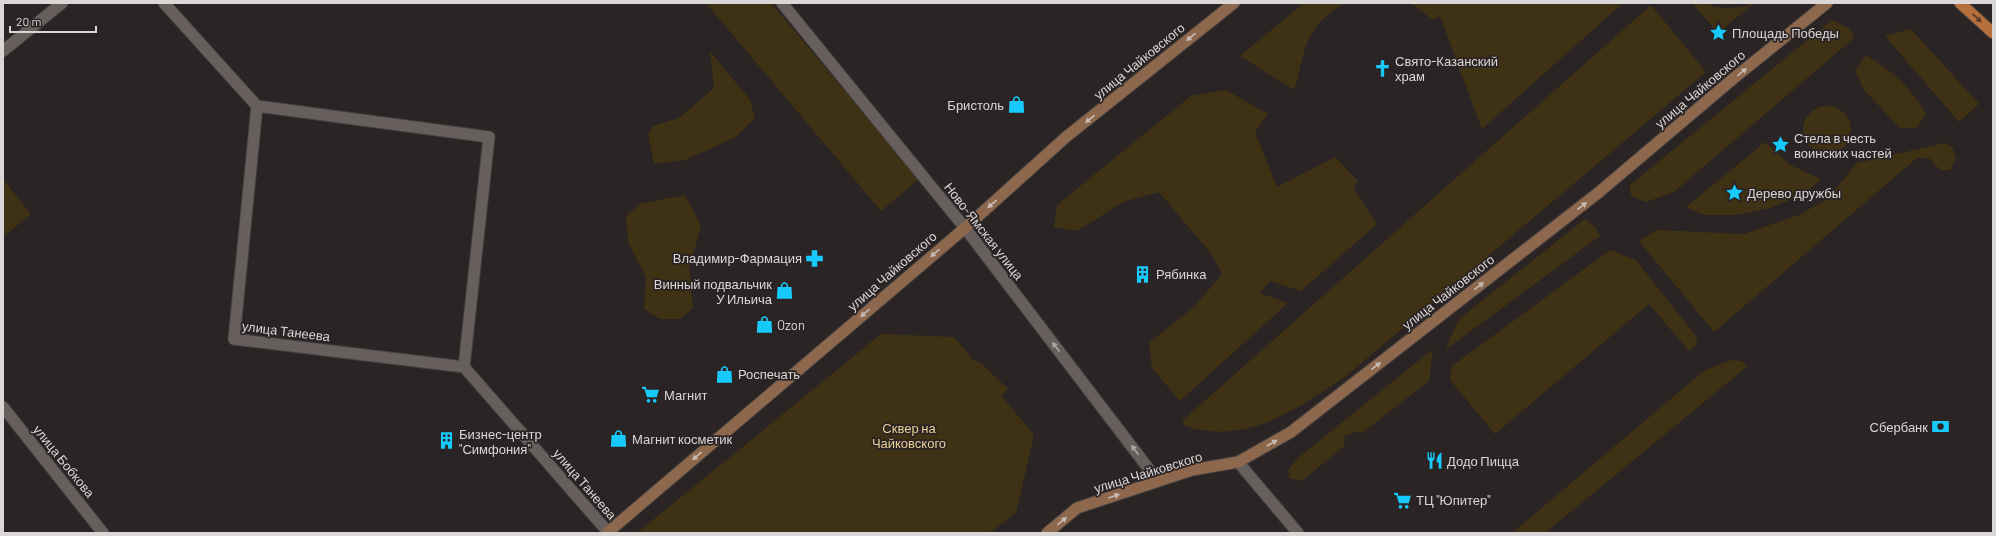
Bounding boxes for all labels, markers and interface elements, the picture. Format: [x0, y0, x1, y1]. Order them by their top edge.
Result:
scale bar [10, 8, 96, 34]
one-way arrow [1972, 13, 1982, 23]
text: 20 m [16, 14, 42, 28]
street label: улица Чайковского [1090, 19, 1188, 103]
place icon: Площадь Победы [1709, 23, 1729, 43]
place label: Площадь Победы [1732, 25, 1839, 41]
one-way arrow [1185, 33, 1196, 41]
street label: улица Чайковского [1652, 47, 1748, 131]
place label: Свято-Казанский храм [1395, 53, 1498, 84]
church icon: Свято-Казанский храм [1372, 58, 1392, 78]
one-way arrow [1736, 67, 1747, 76]
shop icon: Бристоль [1007, 95, 1027, 115]
place label: Бристоль [947, 97, 1004, 113]
one-way arrow [1084, 114, 1095, 123]
place label: Стела в честь воинских частей [1794, 130, 1892, 161]
place icon: Стела в честь воинских частей [1771, 135, 1791, 155]
street label: Ново-Ямская улица [941, 179, 1027, 283]
place icon: Дерево дружбы [1724, 183, 1744, 203]
place label: Дерево дружбы [1747, 185, 1841, 201]
one-way arrow [987, 199, 996, 208]
one-way arrow [1576, 202, 1587, 211]
street label: улица Чайковского [844, 228, 940, 314]
pharmacy icon: Владимир-Фармация [805, 248, 825, 268]
one-way arrow [930, 248, 940, 258]
place label: Владимир-Фармация [673, 250, 802, 266]
street label: улица Чайковского [1399, 251, 1497, 333]
building icon: Рябинка [1133, 264, 1153, 284]
place label: Рябинка [1156, 266, 1207, 282]
place label: Винный подвальчик У Ильича [654, 276, 773, 307]
shop icon: Винный подвальчик У Ильича [775, 281, 795, 301]
one-way arrow [1473, 282, 1484, 290]
one-way arrow [859, 309, 870, 318]
shop icon: Ozon [754, 315, 774, 335]
place label: Ozon [777, 317, 805, 333]
street label: улица Танеева [241, 318, 332, 344]
one-way arrow [1052, 341, 1060, 352]
one-way arrow [1371, 362, 1382, 370]
shop icon: Роспечать [715, 364, 735, 384]
place label: Роспечать [738, 366, 800, 382]
supermarket icon: Магнит [641, 385, 661, 405]
place label: Магнит [664, 387, 707, 403]
bank icon: Сбербанк [1931, 417, 1951, 437]
place label: Сбербанк [1870, 419, 1928, 435]
park label: Сквер на Чайковского [872, 420, 946, 451]
street label: улица Бобкова [30, 422, 99, 501]
place label: Бизнес-центр "Симфония" [459, 426, 542, 457]
shop icon: Магнит косметик [609, 429, 629, 449]
building icon: Бизнес-центр "Симфония" [436, 431, 456, 451]
place label: Магнит косметик [632, 431, 732, 447]
one-way arrow [1266, 440, 1278, 447]
one-way arrow [1131, 444, 1139, 455]
street label: улица Танеева [550, 445, 621, 523]
street label: улица Чайковского [1092, 448, 1204, 496]
one-way arrow [692, 451, 703, 460]
restaurant icon: Додо Пицца [1424, 451, 1444, 471]
place label: Додо Пицца [1447, 453, 1520, 469]
supermarket icon: ТЦ "Юпитер" [1393, 490, 1413, 510]
place label: ТЦ "Юпитер" [1416, 492, 1491, 508]
one-way arrow [1108, 493, 1120, 499]
one-way arrow [1057, 516, 1067, 525]

